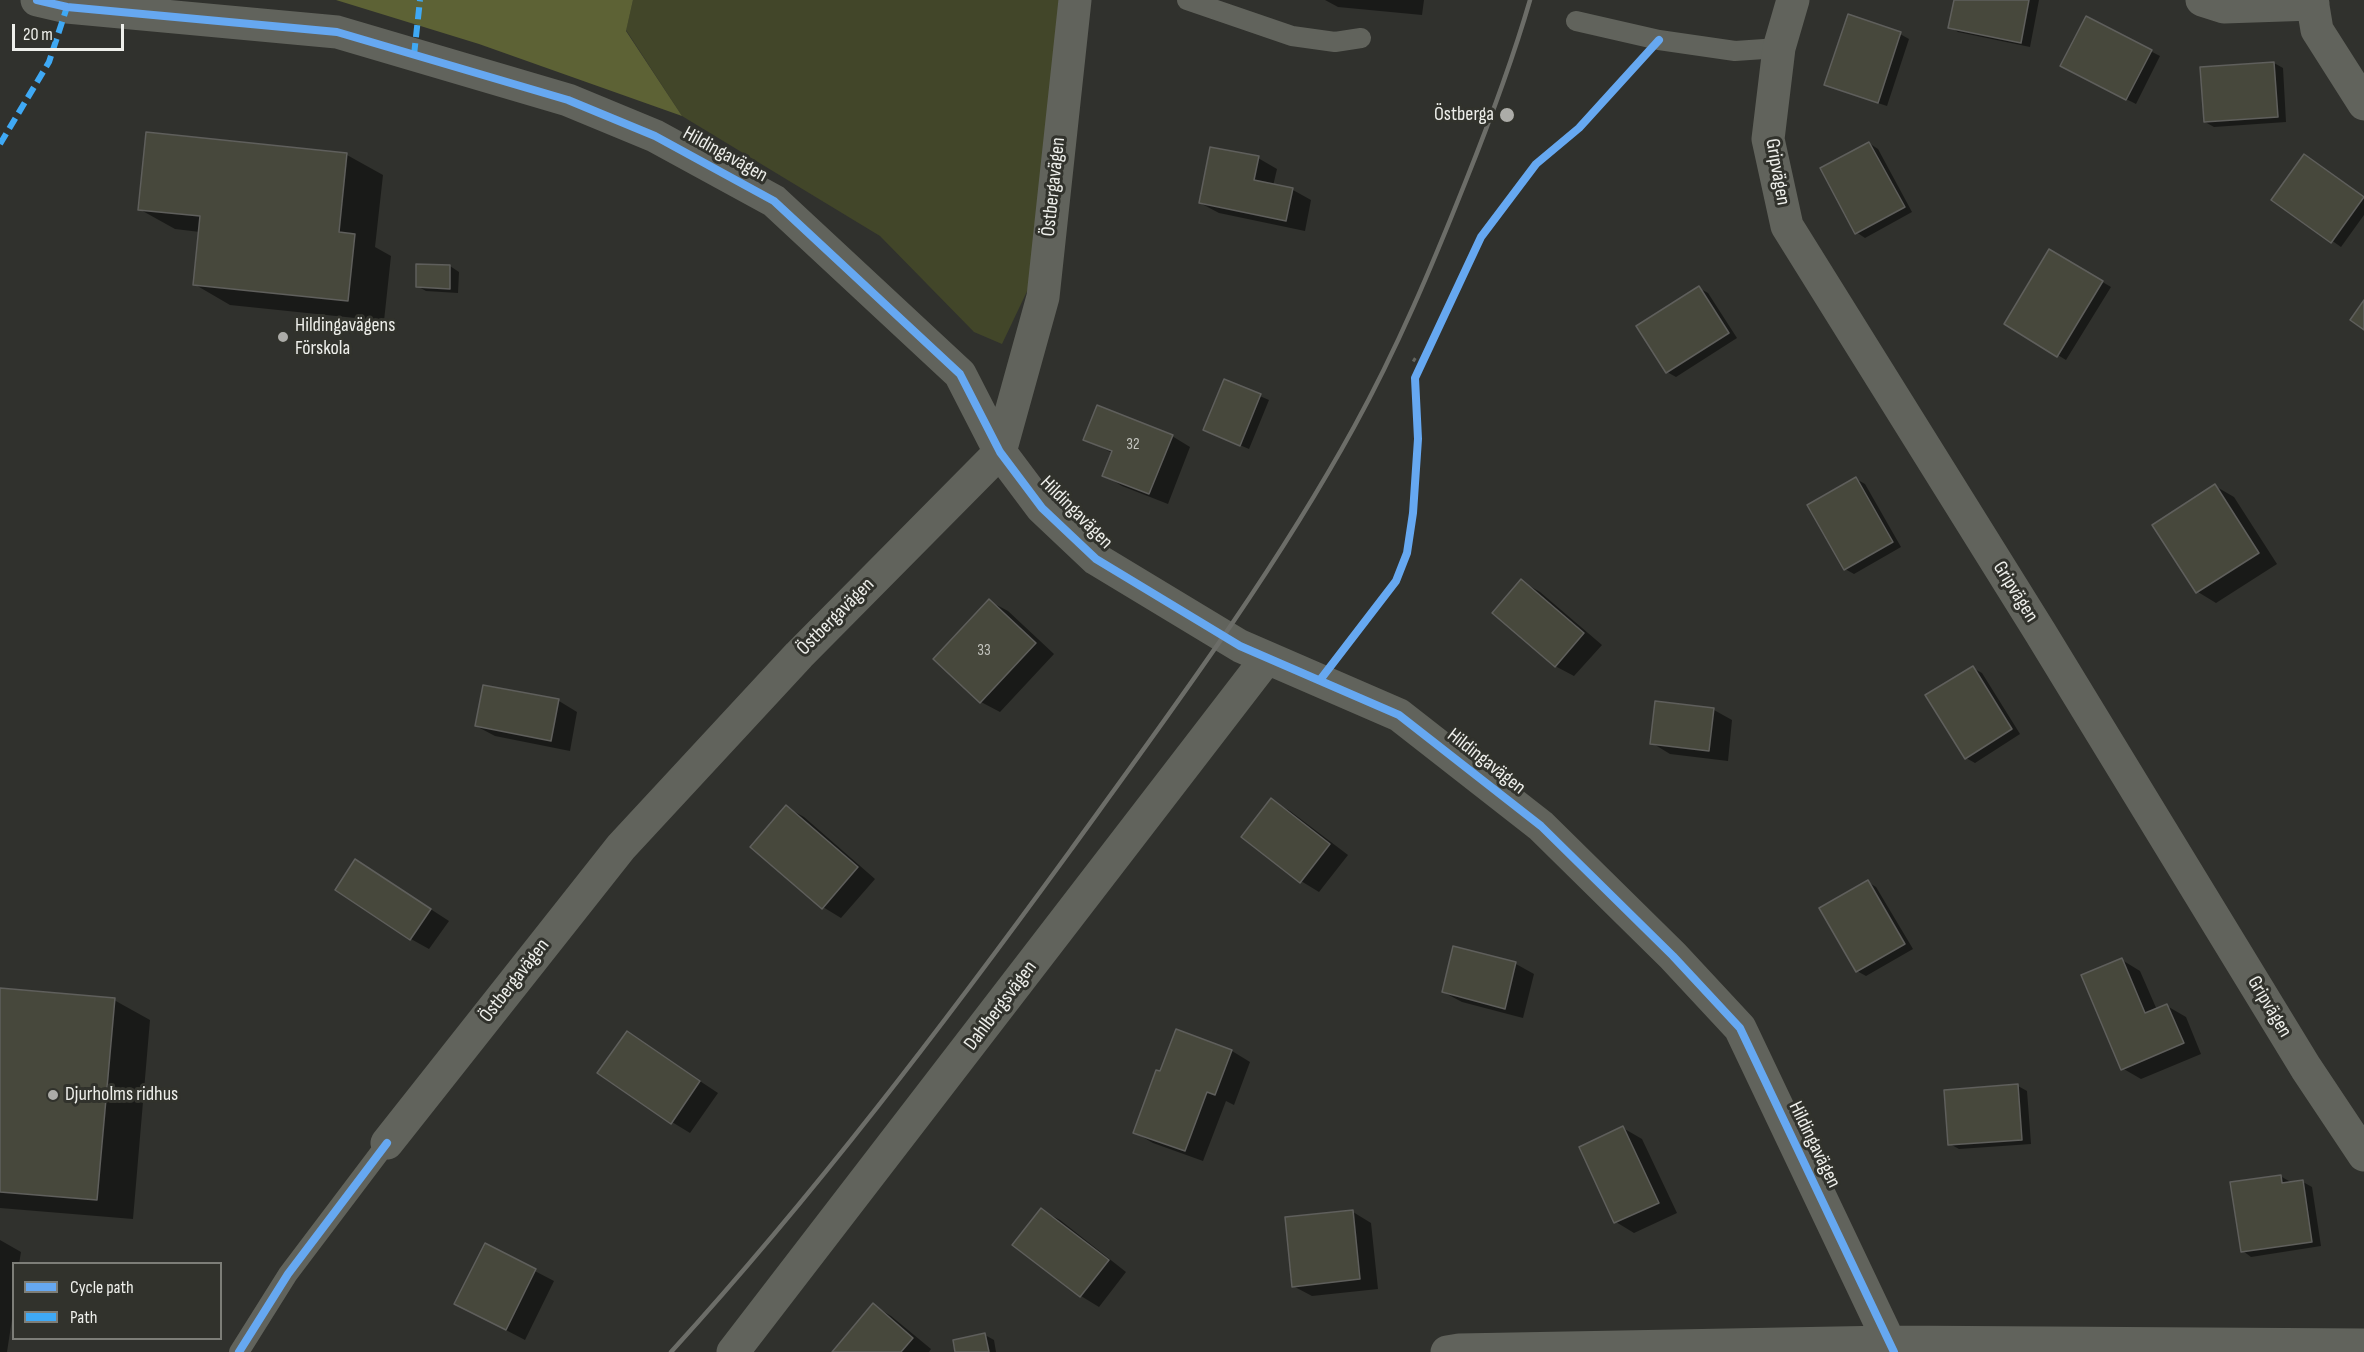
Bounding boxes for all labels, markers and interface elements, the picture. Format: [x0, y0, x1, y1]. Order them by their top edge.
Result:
scale bar [15, 12, 128, 50]
text: 20 m [23, 24, 53, 45]
place label: Östberga [1434, 103, 1494, 127]
marker: Östberga [1498, 106, 1516, 124]
street label: Hildingavägen [678, 122, 772, 188]
street label: Östbergavägen [1037, 136, 1071, 238]
street label: Gripvägen [1759, 137, 1795, 207]
place label: Hildingavägens Förskola [295, 314, 395, 361]
marker: Hildingavägens Förskola [276, 330, 290, 344]
house number: 32 [1126, 435, 1140, 455]
street label: Hildingavägen [1035, 472, 1117, 554]
street label: Gripvägen [1987, 557, 2043, 627]
street label: Östbergavägen [792, 573, 880, 661]
house number: 33 [977, 641, 991, 661]
street label: Hildingavägen [1442, 724, 1530, 800]
street label: Östbergavägen [475, 934, 555, 1028]
street label: Dahlbergsvägen [960, 956, 1042, 1056]
street label: Gripvägen [2241, 972, 2297, 1042]
place label: Djurholms ridhus [65, 1083, 178, 1107]
marker: Djurholms ridhus [46, 1088, 60, 1102]
street label: Hildingavägen [1783, 1098, 1845, 1192]
legend [12, 1262, 222, 1340]
text: Cycle path [70, 1277, 134, 1298]
text: Path [70, 1307, 98, 1328]

